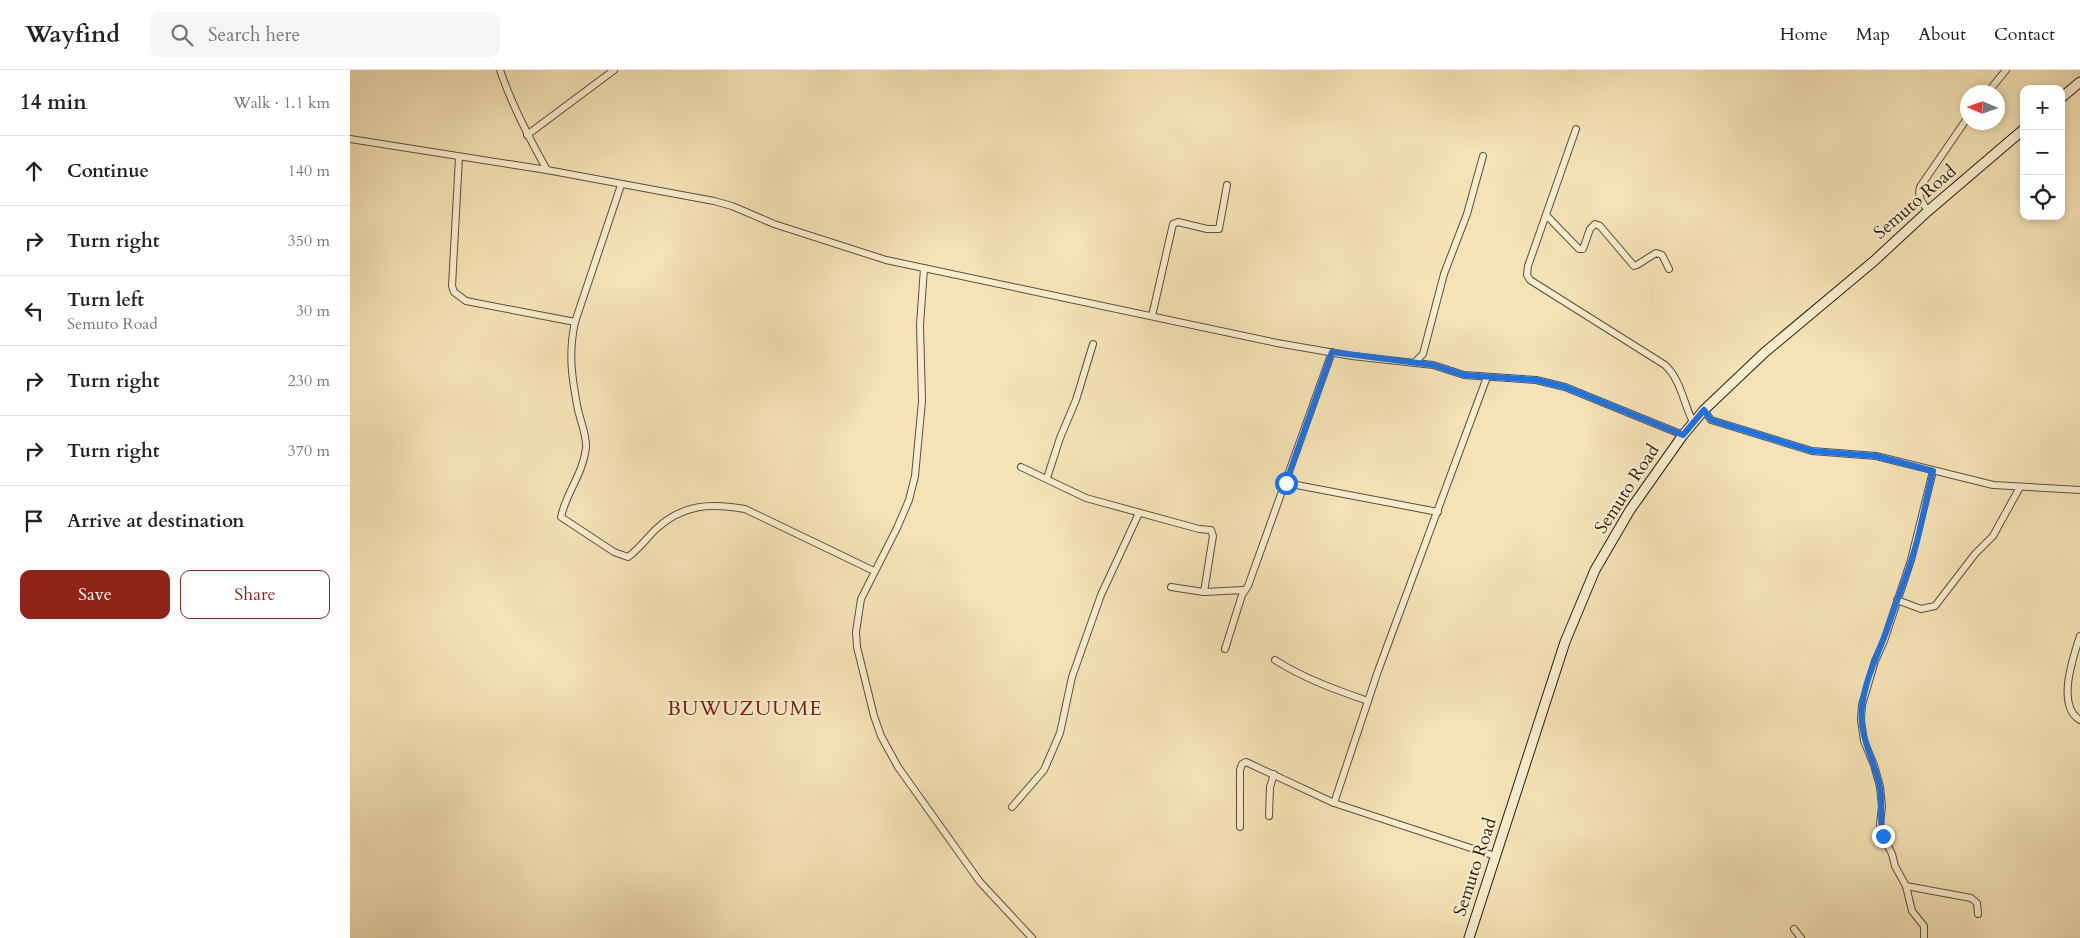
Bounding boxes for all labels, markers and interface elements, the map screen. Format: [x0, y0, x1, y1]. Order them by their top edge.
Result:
search box [150, 12, 500, 57]
text: Wayfind [25, 18, 120, 51]
icon: search [168, 21, 196, 49]
text: Search here [208, 22, 300, 48]
text: Home [1780, 22, 1828, 47]
text: Map [1856, 22, 1890, 47]
text: About [1918, 22, 1966, 47]
text: Contact [1994, 22, 2055, 47]
north arrow [1960, 85, 2005, 130]
map controls [2020, 85, 2065, 220]
button: + [2020, 85, 2065, 130]
text: 14 min [20, 88, 87, 117]
text: Walk · 1.1 km [233, 92, 330, 114]
button: − [2020, 130, 2065, 175]
icon: ahead [20, 157, 48, 185]
text: Continue [67, 158, 149, 184]
street label: Semuto Road [1868, 159, 1962, 245]
text: 140 m [288, 160, 330, 182]
button: locate [2020, 175, 2065, 220]
icon: right [20, 227, 48, 255]
text: Turn right [67, 228, 159, 254]
text: 350 m [288, 230, 330, 252]
text: Turn left [67, 287, 144, 313]
icon: left [20, 297, 48, 325]
text: 30 m [296, 300, 330, 322]
text: Semuto Road [67, 313, 158, 335]
icon: right [20, 367, 48, 395]
text: Turn right [67, 368, 159, 394]
text: 230 m [288, 370, 330, 392]
icon: right [20, 437, 48, 465]
text: Turn right [67, 438, 159, 464]
street label: Semuto Road [1589, 439, 1666, 539]
text: 370 m [288, 440, 330, 462]
route start [1275, 472, 1298, 495]
icon: arrive [20, 507, 48, 535]
text: Arrive at destination [67, 508, 244, 534]
button: Save [20, 570, 170, 619]
button: Share [180, 570, 330, 619]
district label: BUWUZUUME [667, 695, 823, 722]
street label: Semuto Road [1447, 814, 1503, 919]
route end [1872, 825, 1895, 848]

